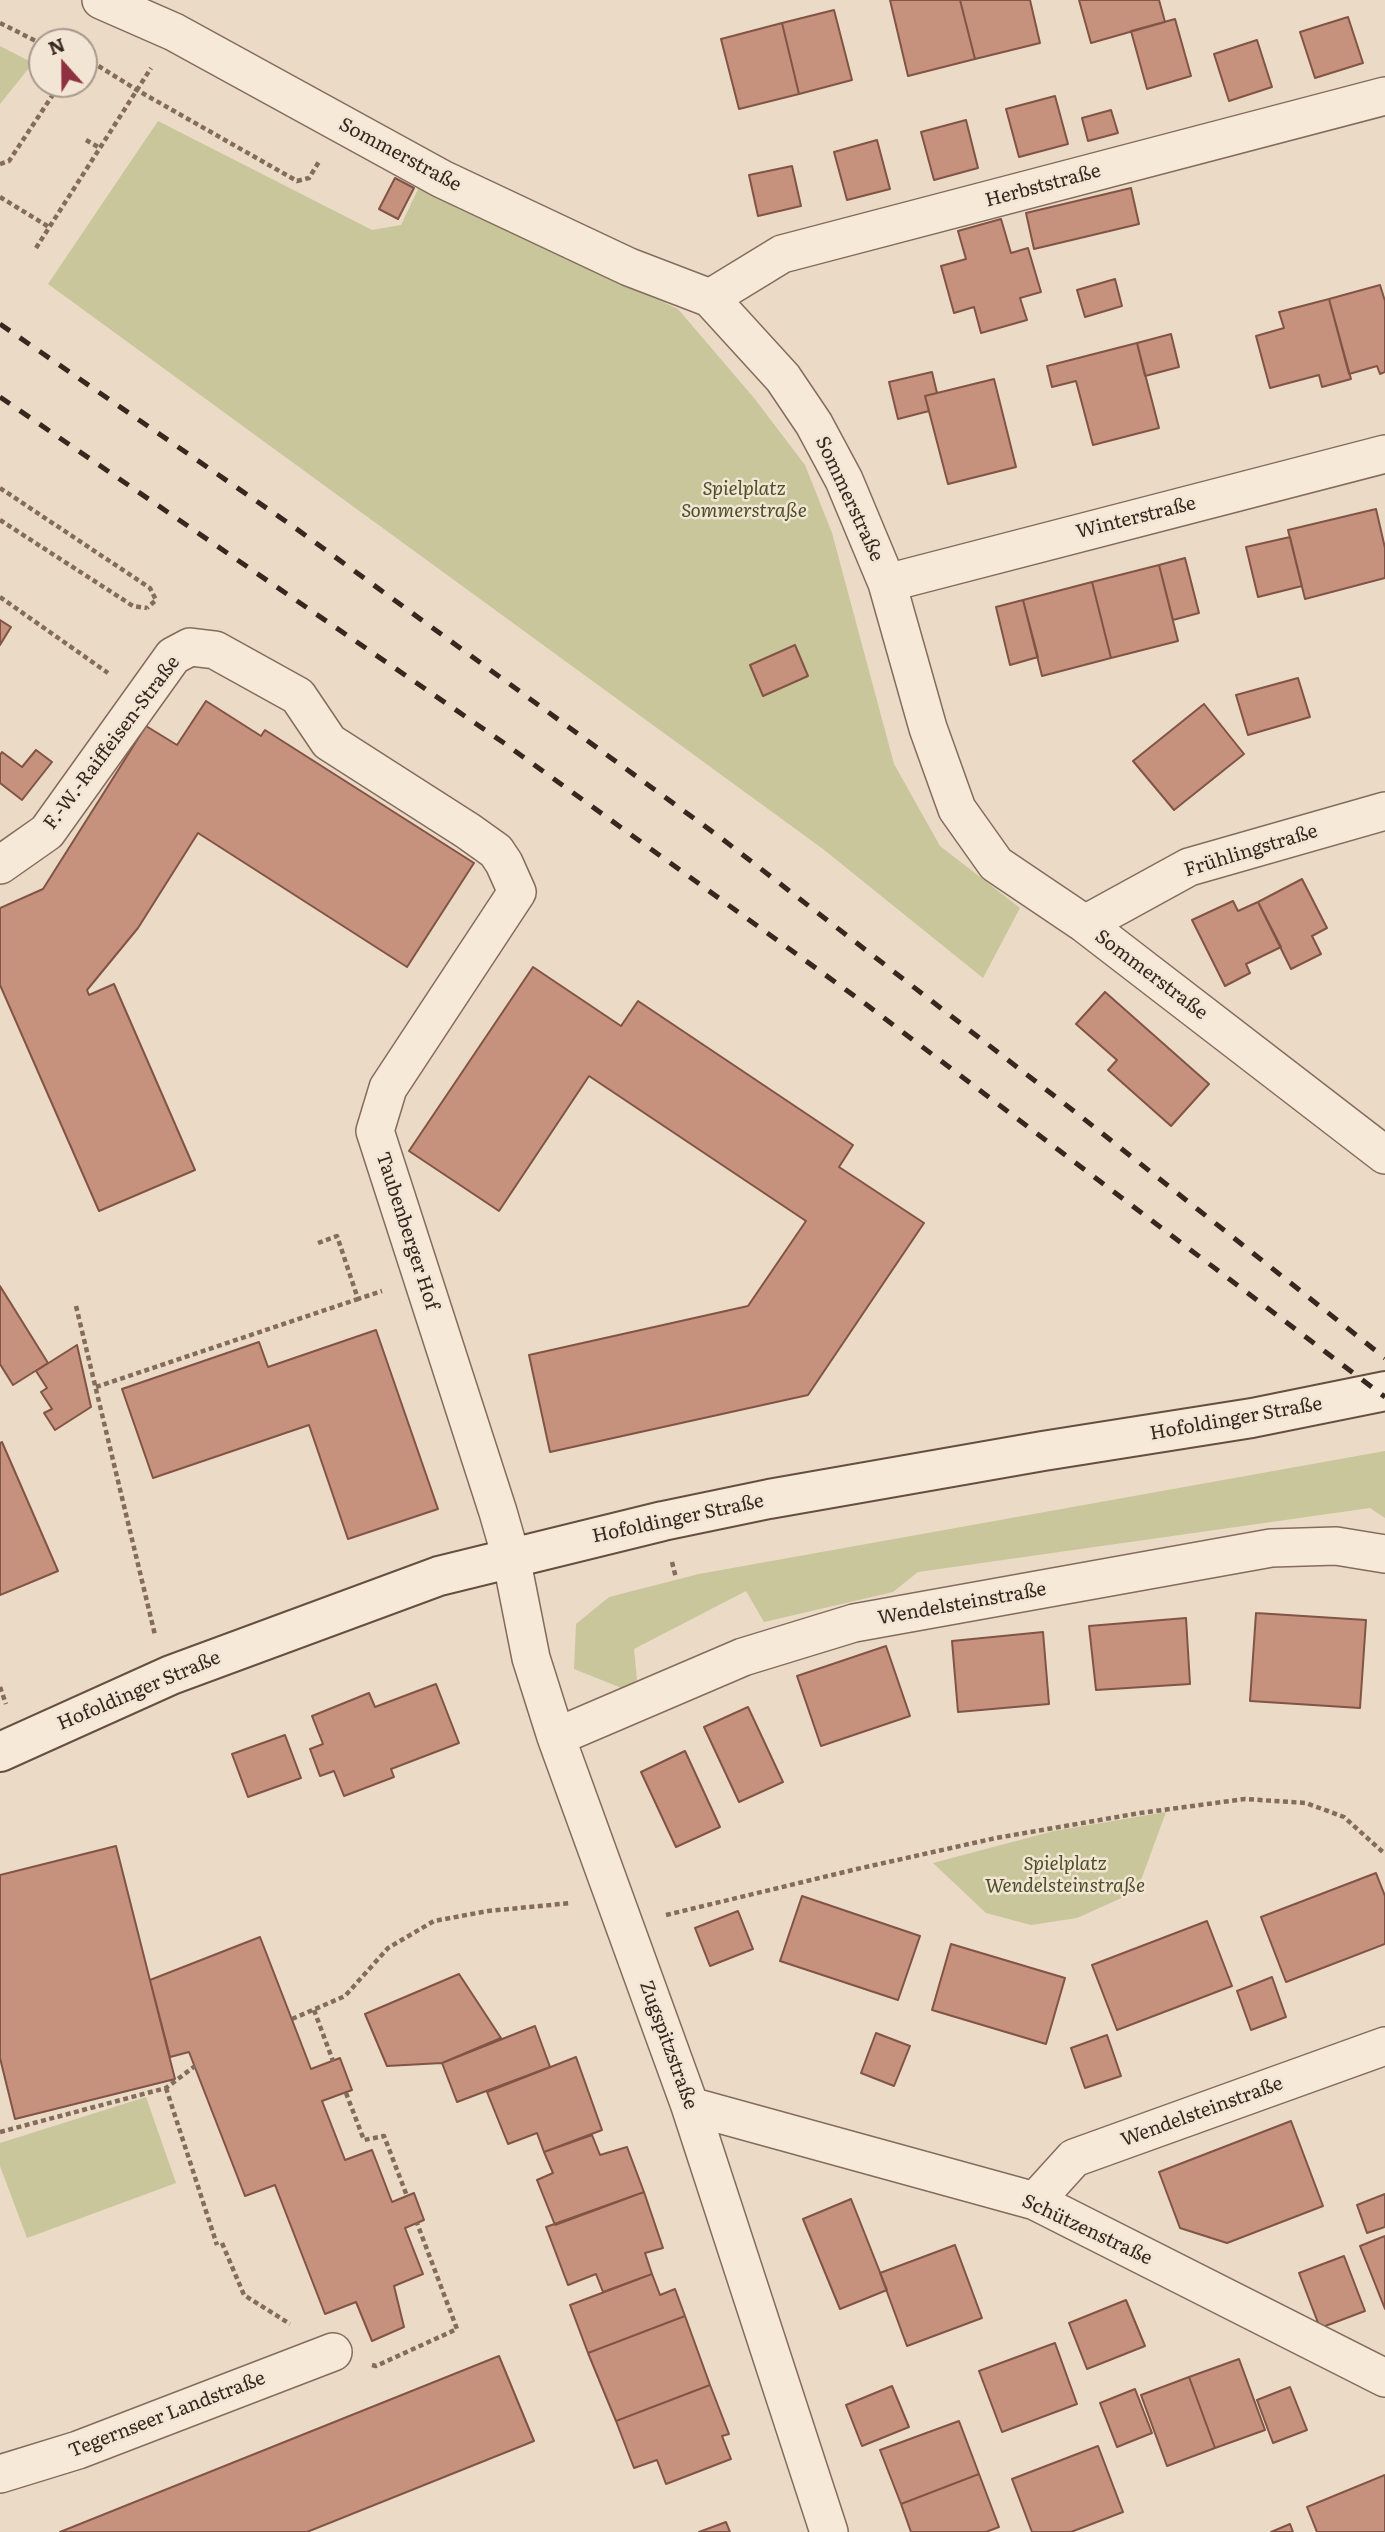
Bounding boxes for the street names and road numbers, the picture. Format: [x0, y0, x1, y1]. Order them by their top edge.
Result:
street label: Sommerstraße [335, 113, 465, 197]
street label: Herbststraße [983, 160, 1103, 212]
street label: Sommerstraße [810, 433, 888, 565]
street label: Winterstraße [1074, 492, 1198, 544]
street label: F.-W.-Raiffeisen-Straße [39, 652, 185, 834]
street label: Frühlingstraße [1182, 820, 1320, 882]
street label: Sommerstraße [1090, 925, 1212, 1025]
street label: Taubenberger Hof [371, 1149, 443, 1313]
street label: Hofoldinger Straße [1148, 1393, 1324, 1445]
street label: Hofoldinger Straße [590, 1490, 766, 1548]
street label: Wendelsteinstraße [876, 1578, 1048, 1630]
street label: Hofoldinger Straße [54, 1646, 224, 1736]
street label: Zugspitzstraße [634, 1978, 702, 2112]
street label: Wendelsteinstraße [1118, 2072, 1286, 2152]
street label: Schützenstraße [1018, 2190, 1156, 2270]
street label: Tegernseer Landstraße [66, 2367, 268, 2463]

